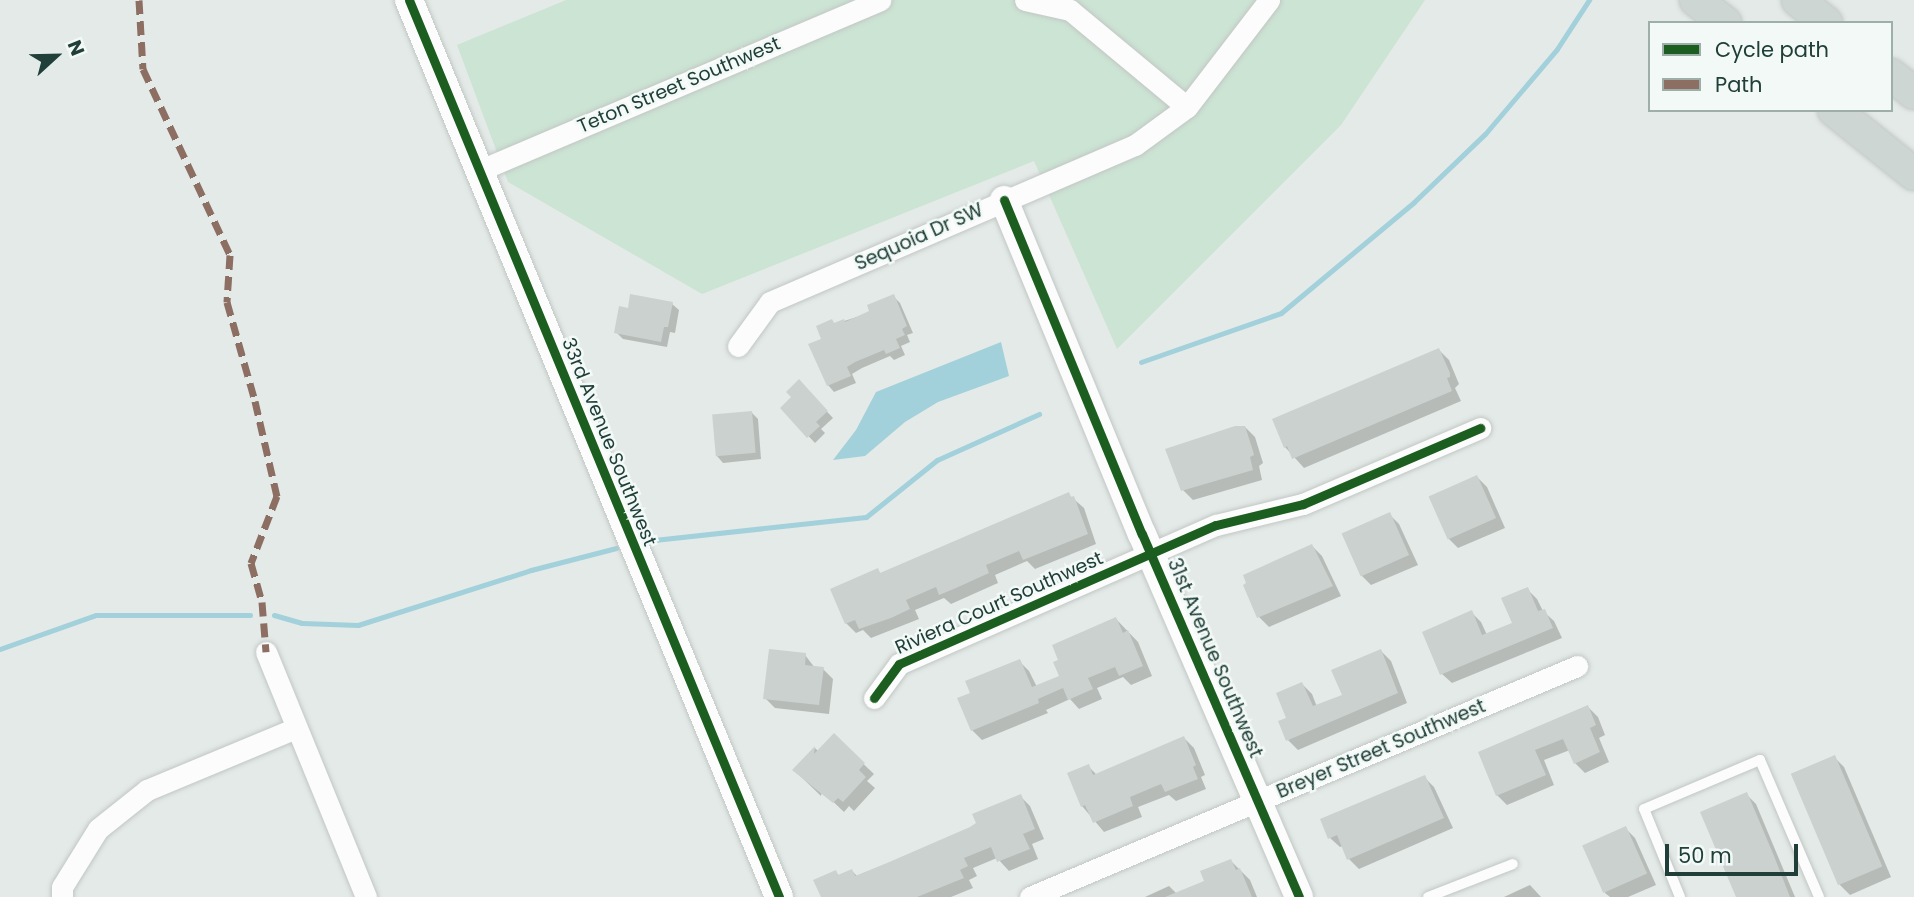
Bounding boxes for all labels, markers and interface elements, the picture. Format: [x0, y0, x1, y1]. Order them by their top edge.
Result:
north arrow [21, 21, 91, 91]
legend [1648, 21, 1893, 112]
street label: Teton Street Southwest [574, 32, 784, 138]
text: Cycle path [1715, 35, 1829, 64]
text: N [61, 36, 91, 60]
text: Path [1715, 70, 1762, 99]
street label: Sequoia Dr SW [851, 199, 987, 275]
street label: 33rd Avenue Southwest [557, 335, 661, 549]
street label: Riviera Court Southwest [892, 547, 1106, 659]
street label: 31st Avenue Southwest [1163, 555, 1267, 761]
street label: Breyer Street Southwest [1273, 695, 1489, 803]
scale bar [1669, 830, 1802, 874]
text: 50 m [1678, 841, 1732, 870]

